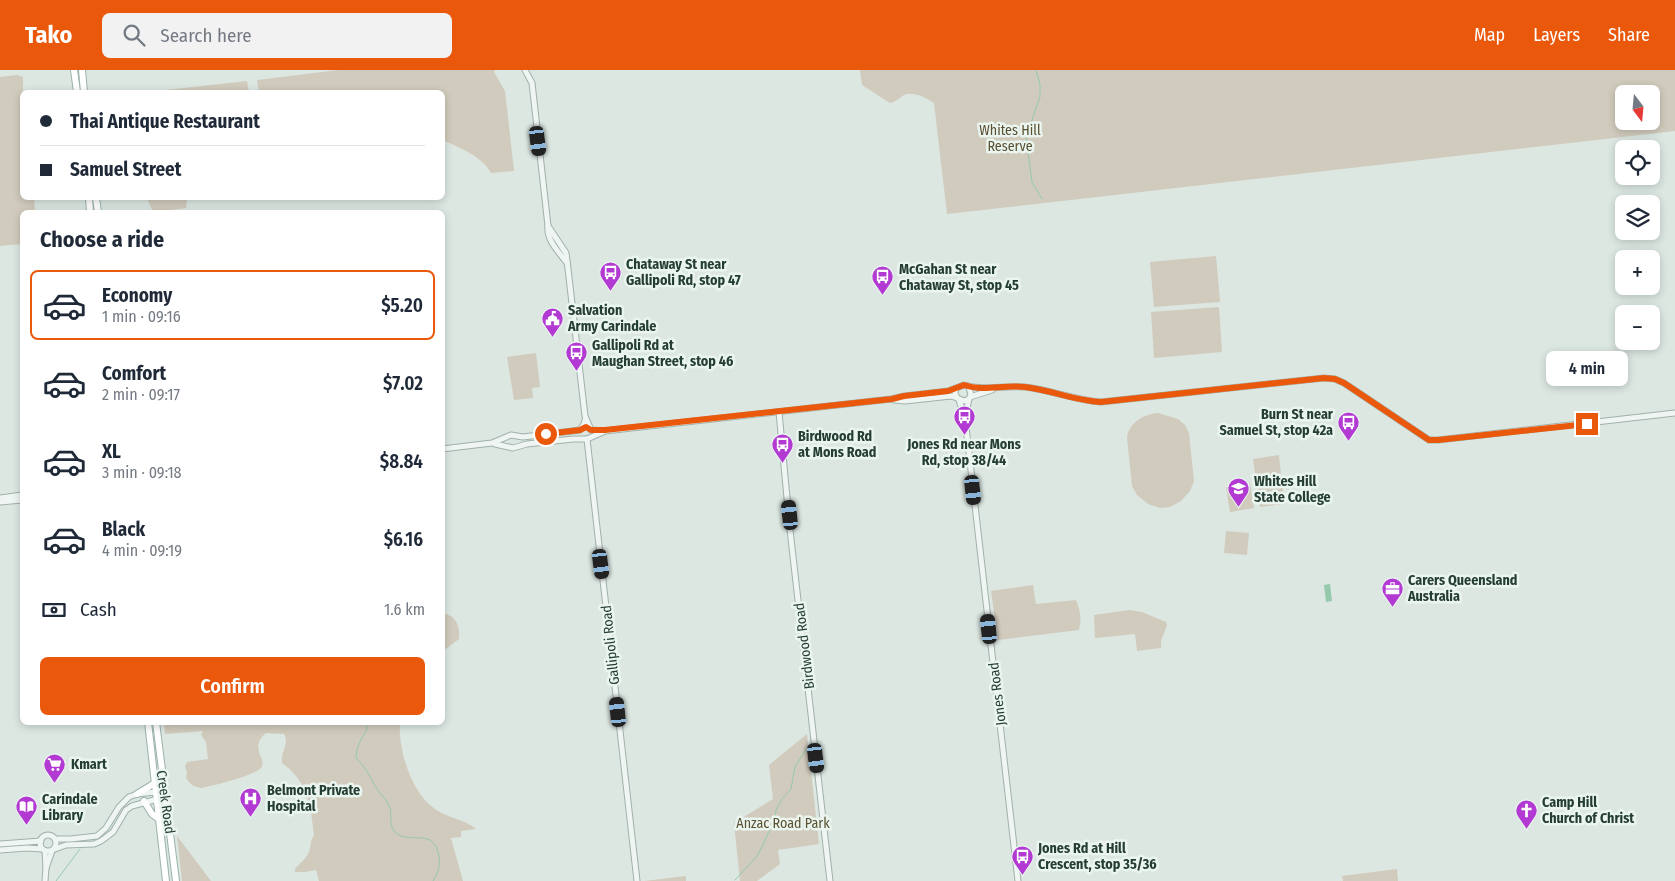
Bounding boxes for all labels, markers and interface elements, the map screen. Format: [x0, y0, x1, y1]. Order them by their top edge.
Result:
search box [102, 13, 452, 58]
text: Tako [25, 21, 72, 49]
icon: search [120, 21, 148, 49]
text: Search here [160, 24, 252, 47]
text: Map [1474, 24, 1505, 46]
text: Layers [1533, 24, 1580, 46]
text: Share [1608, 24, 1650, 46]
north arrow [1615, 85, 1660, 130]
map controls [1615, 85, 1660, 350]
text: Thai Antique Restaurant [70, 110, 260, 133]
park label: Whites Hill Reserve [979, 122, 1041, 155]
car [528, 125, 547, 157]
button: locate [1615, 140, 1660, 185]
text: Samuel Street [70, 158, 181, 181]
button: layers [1615, 195, 1660, 240]
text: Choose a ride [40, 226, 164, 253]
button: + [1615, 250, 1660, 295]
place label: Chataway St near Gallipoli Rd, stop 47 [626, 256, 741, 289]
bus stop icon: Chataway St near Gallipoli Rd, stop 47 [598, 260, 622, 291]
place label: McGahan St near Chataway St, stop 45 [899, 261, 1019, 294]
bus stop icon: McGahan St near Chataway St, stop 45 [871, 265, 895, 296]
icon: car [42, 283, 87, 328]
text: Economy [102, 284, 172, 307]
text: $5.20 [381, 294, 423, 317]
place label: Salvation Army Carindale [567, 302, 656, 335]
button: − [1615, 305, 1660, 350]
public building icon: Salvation Army Carindale [540, 306, 564, 337]
text: 1 min · 09:16 [102, 307, 181, 326]
place label: Gallipoli Rd at Maughan Street, stop 46 [592, 337, 733, 370]
bus stop icon: Gallipoli Rd at Maughan Street, stop 46 [564, 341, 588, 372]
callout: 4 min [1546, 352, 1628, 386]
text: 4 min [1569, 359, 1605, 378]
icon: car [42, 361, 87, 406]
text: Comfort [102, 362, 166, 385]
text: $7.02 [383, 372, 423, 395]
text: 2 min · 09:17 [102, 385, 180, 404]
bus stop icon: Jones Rd near Mons Rd, stop 38/44 [952, 404, 976, 435]
place label: Burn St near Samuel St, stop 42a [1219, 406, 1334, 439]
bus stop icon: Burn St near Samuel St, stop 42a [1337, 410, 1361, 441]
route end [1576, 413, 1598, 435]
route start [535, 423, 557, 445]
place label: Birdwood Rd at Mons Road [798, 428, 876, 461]
bus stop icon: Birdwood Rd at Mons Road [770, 432, 794, 463]
place label: Jones Rd near Mons Rd, stop 38/44 [906, 436, 1021, 469]
icon: car [42, 439, 87, 484]
text: XL [102, 440, 121, 463]
text: $8.84 [380, 450, 423, 473]
text: 3 min · 09:18 [102, 463, 182, 482]
place label: Whites Hill State College [1254, 473, 1331, 506]
car [963, 474, 982, 506]
school or university icon: Whites Hill State College [1226, 477, 1250, 508]
car [780, 499, 799, 531]
icon: car [42, 517, 87, 562]
text: Black [102, 518, 145, 541]
text: $6.16 [384, 528, 423, 551]
text: 4 min · 09:19 [102, 541, 182, 560]
car [591, 548, 610, 580]
place label: Carers Queensland Australia [1407, 572, 1517, 605]
office icon: Carers Queensland Australia [1380, 576, 1404, 607]
icon: cash [40, 596, 68, 624]
text: Cash [80, 598, 117, 621]
text: 1.6 km [384, 600, 425, 619]
street label: Birdwood Road [791, 602, 818, 690]
street label: Gallipoli Road [598, 604, 623, 686]
car [979, 613, 998, 645]
button: Confirm [40, 657, 425, 715]
street label: Jones Road [985, 661, 1010, 727]
car [608, 696, 627, 728]
car [806, 742, 825, 774]
supermarket icon: Kmart [43, 752, 67, 783]
place label: Kmart [71, 756, 108, 773]
street label: Creek Road [153, 769, 178, 835]
place label: Belmont Private Hospital [267, 782, 360, 815]
hospital icon: Belmont Private Hospital [239, 786, 263, 817]
place label: Carindale Library [42, 791, 98, 824]
place label: Camp Hill Church of Christ [1542, 794, 1635, 827]
library icon: Carindale Library [14, 795, 38, 826]
church icon: Camp Hill Church of Christ [1514, 798, 1538, 829]
park label: Anzac Road Park [736, 815, 830, 832]
place label: Jones Rd at Hill Crescent, stop 35/36 [1037, 840, 1157, 873]
bus stop icon: Jones Rd at Hill Crescent, stop 35/36 [1010, 844, 1034, 875]

